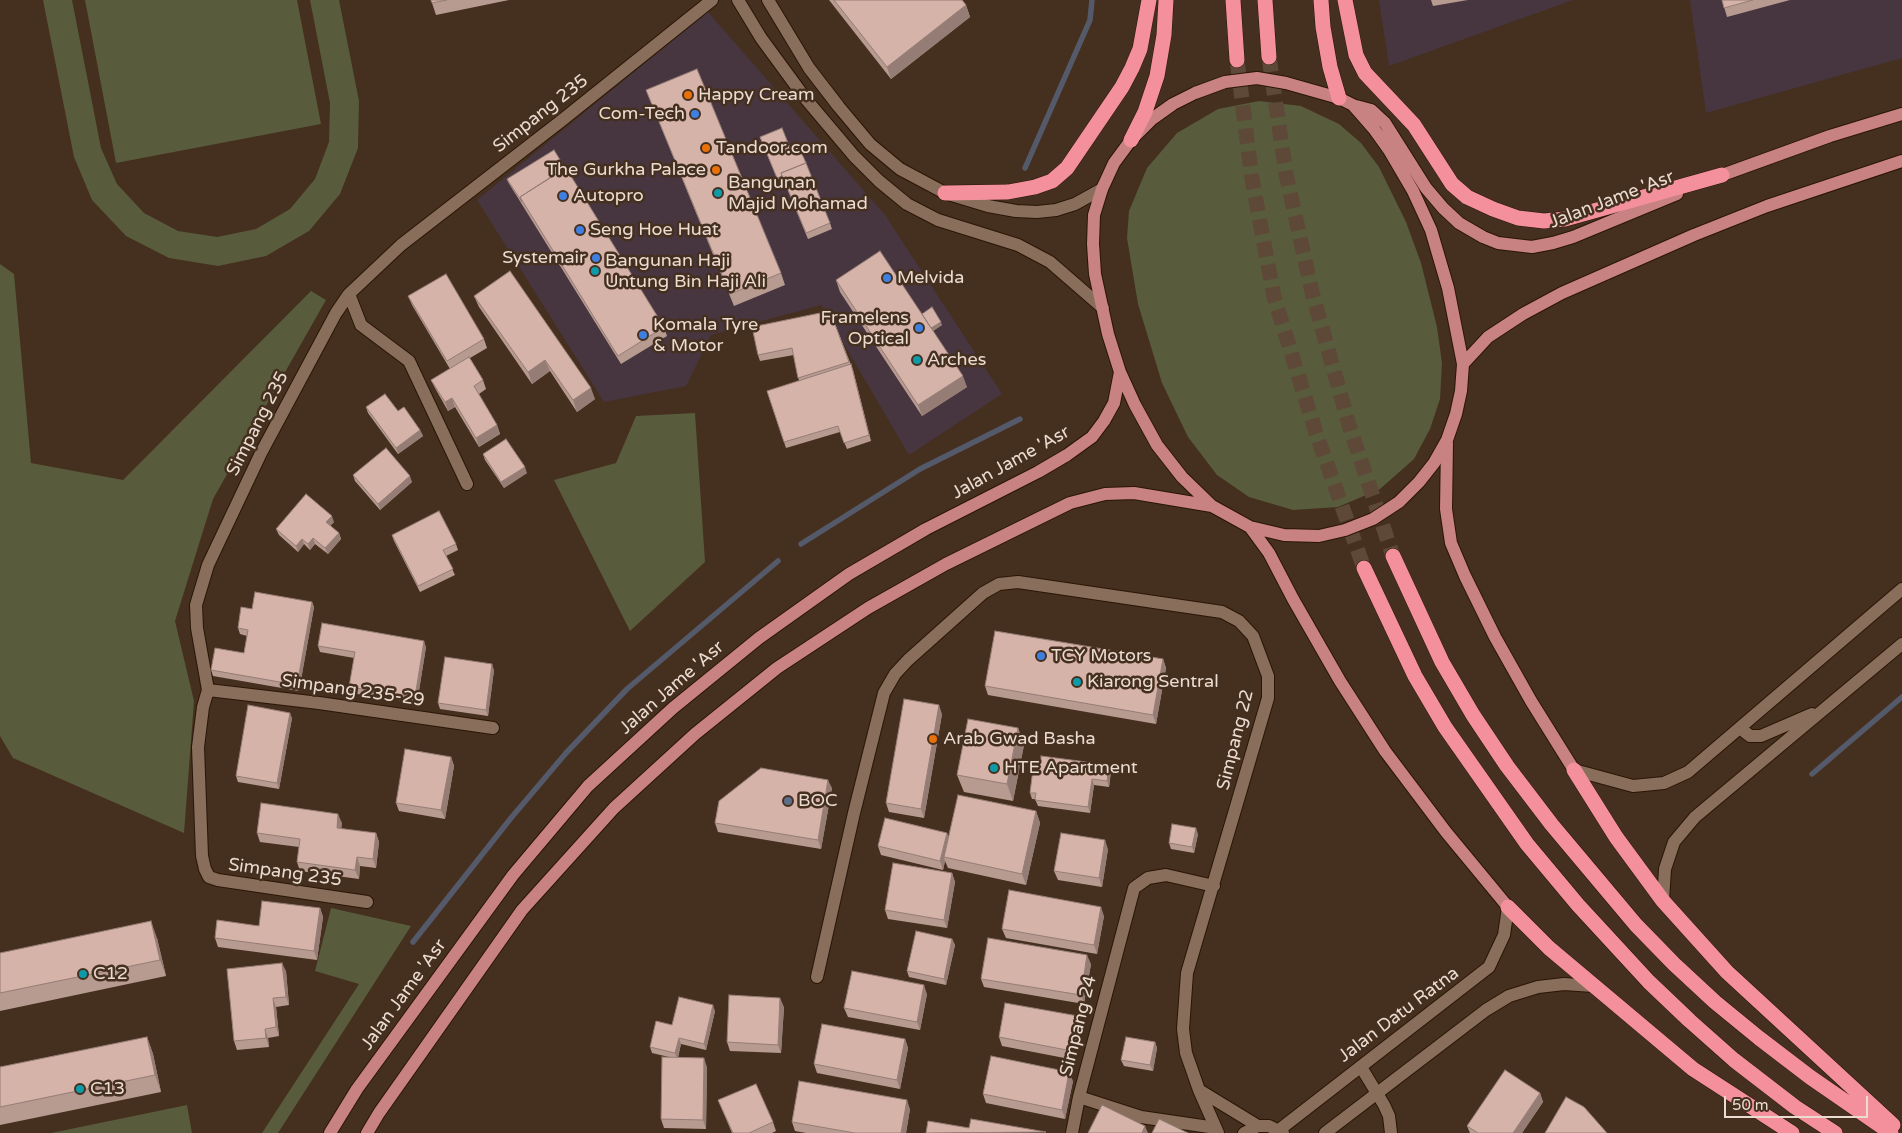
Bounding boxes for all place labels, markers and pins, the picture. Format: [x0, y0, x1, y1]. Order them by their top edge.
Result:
place label: Happy Cream [698, 84, 814, 106]
marker: Happy Cream [682, 89, 694, 101]
place label: Com-Tech [599, 103, 685, 125]
marker: Com-Tech [689, 108, 701, 120]
place label: Tandoor.com [716, 137, 828, 159]
marker: Tandoor.com [700, 142, 712, 154]
place label: The Gurkha Palace [546, 159, 706, 181]
marker: The Gurkha Palace [710, 164, 722, 176]
place label: Bangunan Majid Mohamad [728, 172, 868, 214]
place label: Autopro [573, 185, 644, 207]
marker: Bangunan Majid Mohamad [712, 187, 724, 199]
marker: Autopro [557, 190, 569, 202]
place label: Seng Hoe Huat [590, 219, 719, 241]
marker: Seng Hoe Huat [574, 224, 586, 236]
place label: Systemair [502, 247, 586, 269]
place label: Bangunan Haji Untung Bin Haji Ali [605, 250, 766, 292]
marker: Systemair [590, 252, 602, 264]
marker: Bangunan Haji Untung Bin Haji Ali [589, 265, 601, 277]
place label: Melvida [897, 267, 964, 289]
marker: Melvida [881, 272, 893, 284]
place label: Framelens Optical [821, 307, 909, 350]
place label: Komala Tyre & Motor [653, 314, 758, 356]
marker: Framelens Optical [913, 322, 925, 334]
marker: Komala Tyre & Motor [637, 329, 649, 341]
place label: Arches [927, 349, 986, 371]
marker: Arches [911, 354, 923, 366]
place label: TCY Motors [1051, 645, 1151, 667]
marker: TCY Motors [1035, 650, 1047, 662]
place label: Kiarong Sentral [1087, 671, 1219, 693]
marker: Kiarong Sentral [1071, 676, 1083, 688]
place label: Arab Gwad Basha [943, 728, 1096, 750]
marker: Arab Gwad Basha [927, 733, 939, 745]
place label: HTE Apartment [1004, 757, 1138, 779]
marker: HTE Apartment [988, 762, 1000, 774]
place label: BOC [798, 790, 838, 812]
marker: BOC [782, 795, 794, 807]
place label: C12 [93, 963, 128, 985]
marker: C12 [77, 968, 89, 980]
place label: C13 [90, 1078, 125, 1100]
marker: C13 [74, 1083, 86, 1095]

